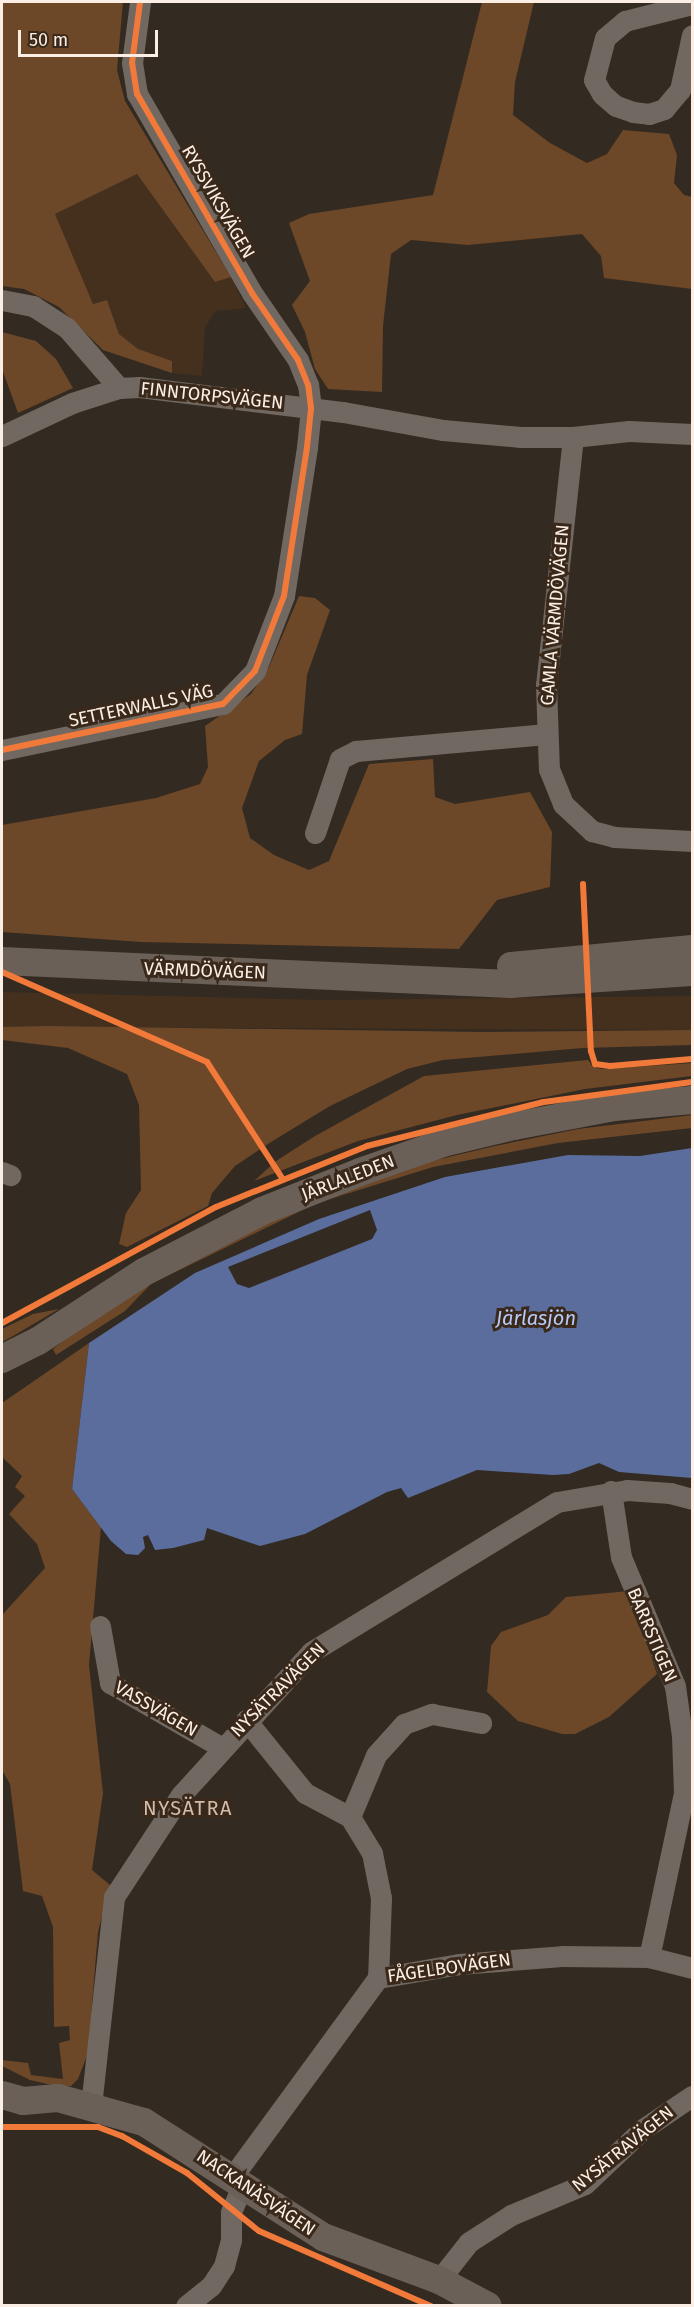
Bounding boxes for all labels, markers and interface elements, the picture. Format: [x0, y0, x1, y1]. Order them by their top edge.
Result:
scale bar [21, 18, 160, 56]
text: 50 m [29, 29, 68, 51]
street label: RYSSVIKSVÄGEN [177, 141, 259, 263]
street label: FINNTORPSVÄGEN [140, 378, 284, 414]
street label: GAMLA VÄRMDÖVÄGEN [536, 523, 574, 707]
street label: SETTERWALLS VÄG [67, 680, 215, 732]
street label: VÄRMDÖVÄGEN [144, 958, 266, 984]
street label: JÄRLALEDEN [298, 1150, 398, 1206]
water label: Järlasjön [496, 1306, 576, 1330]
street label: BARRSTIGEN [622, 1585, 682, 1685]
street label: NYSÄTRAVÄGEN [226, 1638, 330, 1742]
street label: VASSVÄGEN [111, 1677, 201, 1741]
district label: NYSÄTRA [143, 1796, 233, 1820]
street label: FÅGELBOVÄGEN [386, 1949, 512, 1987]
street label: NYSÄTRAVÄGEN [568, 2101, 678, 2197]
street label: NACKANÄSVÄGEN [192, 2145, 320, 2241]

